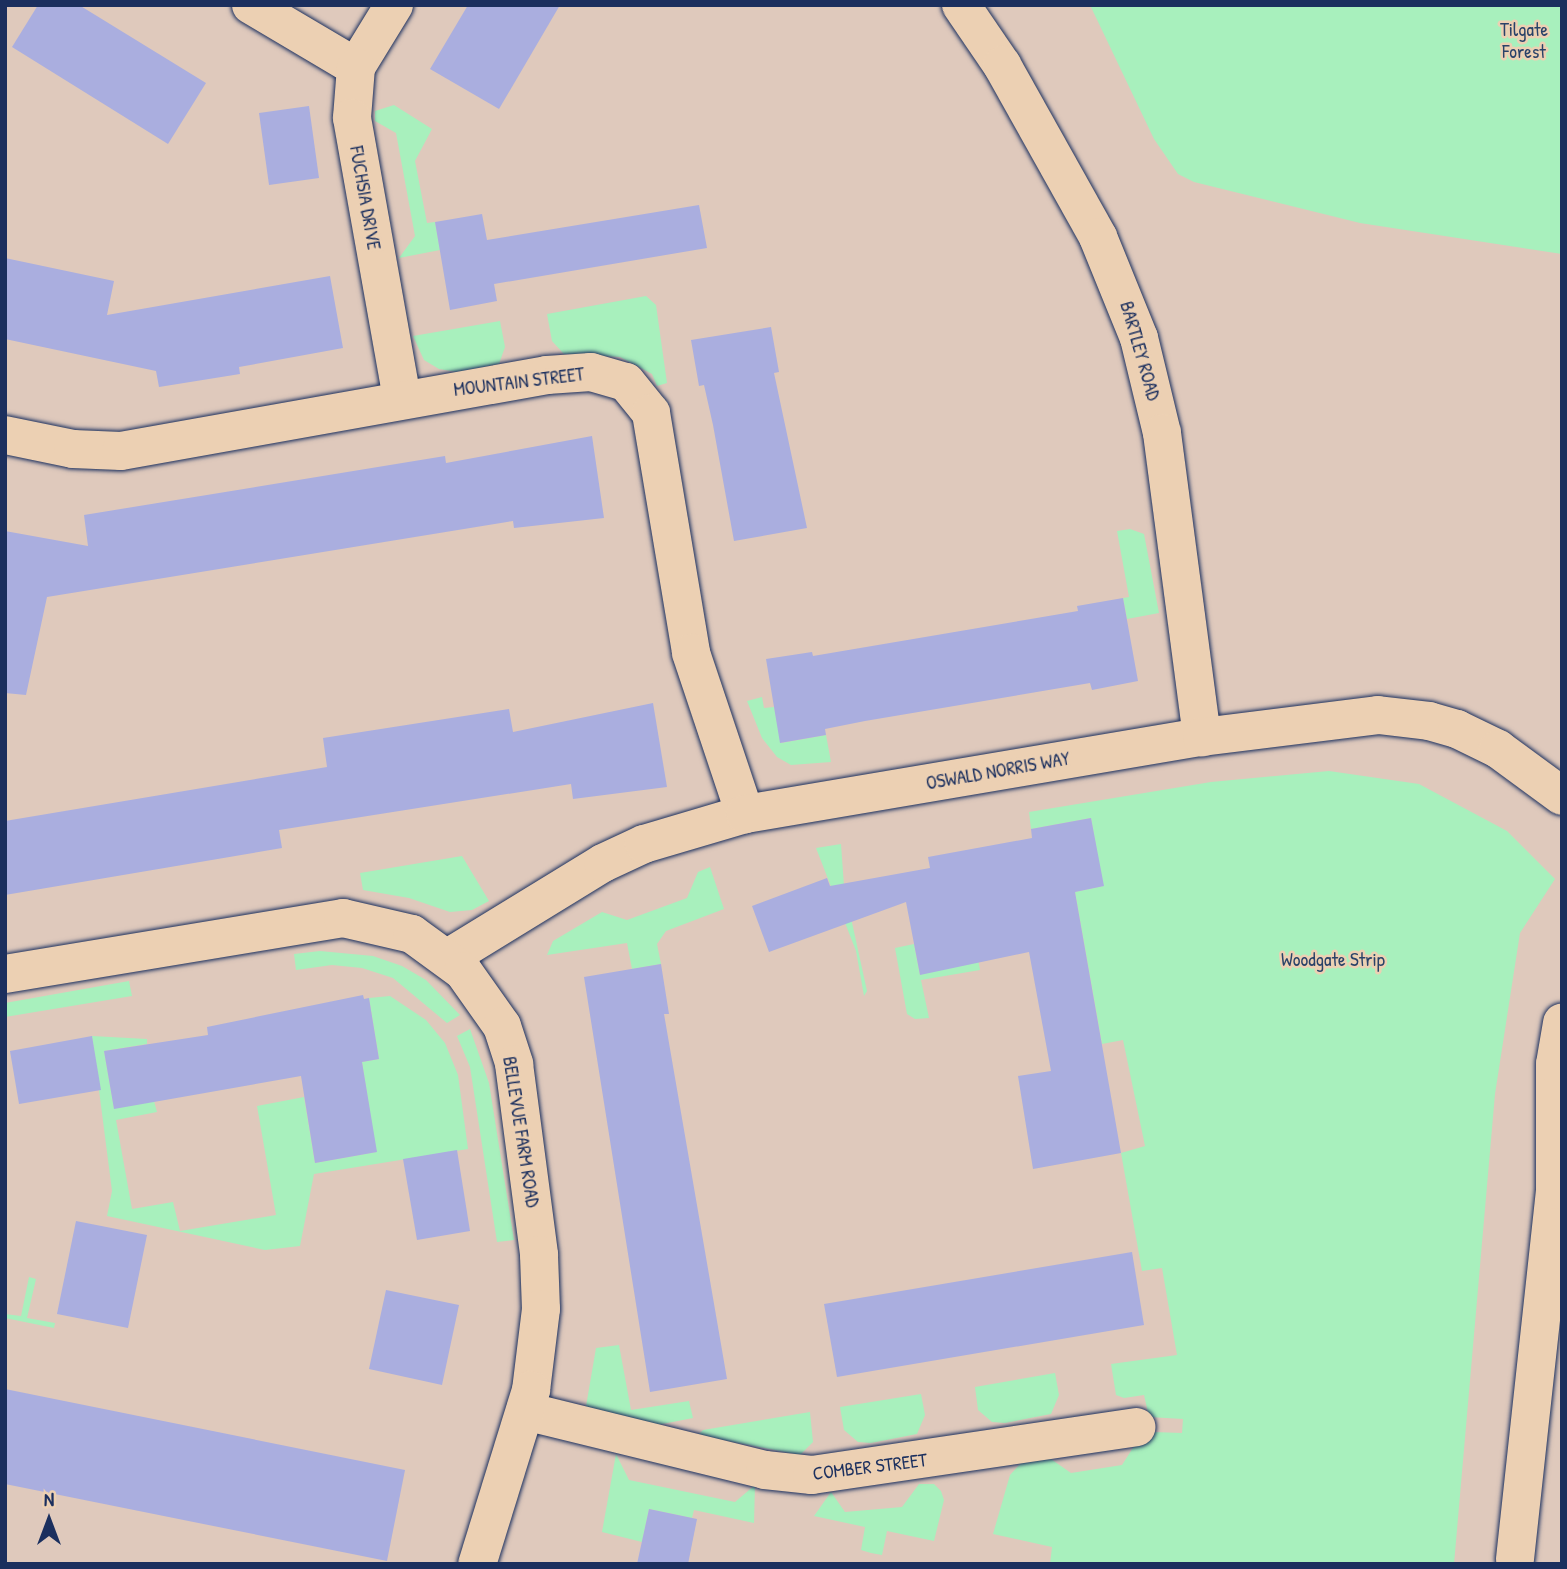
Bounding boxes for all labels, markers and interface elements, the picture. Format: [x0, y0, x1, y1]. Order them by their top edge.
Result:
park label: Tilgate Forest [1500, 19, 1548, 63]
street label: FUCHSIA DRIVE [345, 144, 385, 252]
street label: BARTLEY ROAD [1115, 299, 1165, 403]
street label: MOUNTAIN STREET [452, 363, 586, 401]
street label: OSWALD NORRIS WAY [924, 747, 1072, 795]
park label: Woodgate Strip [1281, 949, 1385, 971]
street label: BELLEVUE FARM ROAD [498, 1055, 544, 1209]
street label: COMBER STREET [811, 1449, 929, 1485]
north arrow [14, 1485, 84, 1555]
text: N [44, 1486, 54, 1512]

